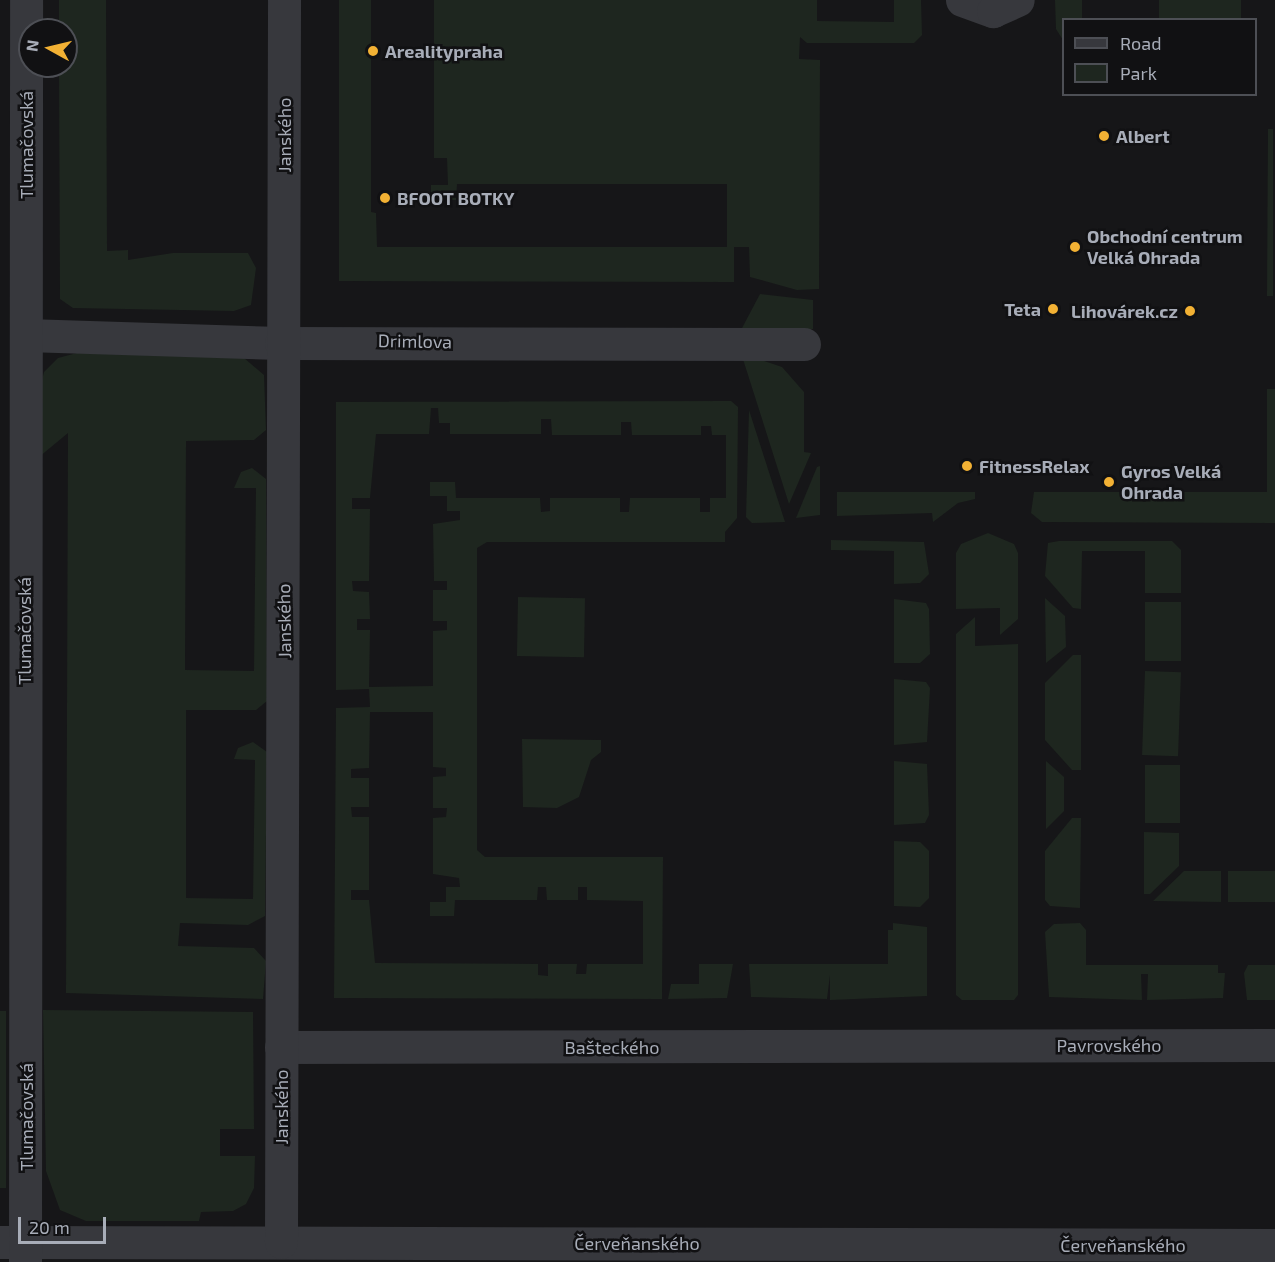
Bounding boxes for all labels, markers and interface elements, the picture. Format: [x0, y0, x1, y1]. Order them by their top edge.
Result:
north arrow [18, 18, 78, 78]
legend [1062, 18, 1257, 96]
text: Road [1120, 32, 1161, 54]
text: N [21, 39, 42, 53]
place label: Arealitypraha [385, 40, 503, 62]
marker: Arealitypraha [366, 44, 380, 58]
text: Park [1120, 62, 1157, 84]
street label: Tlumačovská [15, 91, 37, 199]
street label: Janského [273, 98, 295, 172]
place label: Albert [1116, 125, 1170, 147]
marker: Albert [1097, 129, 1111, 143]
place label: BFOOT BOTKY [397, 187, 515, 209]
marker: BFOOT BOTKY [378, 191, 392, 205]
place label: Obchodní centrum Velká Ohrada [1087, 226, 1243, 268]
marker: Obchodní centrum Velká Ohrada [1068, 240, 1082, 254]
place label: Teta [1004, 298, 1041, 320]
place label: Lihovárek.cz [1071, 300, 1178, 322]
marker: Teta [1046, 302, 1060, 316]
marker: Lihovárek.cz [1183, 304, 1197, 318]
street label: Drimlova [378, 330, 452, 352]
place label: FitnessRelax [979, 455, 1090, 477]
marker: FitnessRelax [960, 459, 974, 473]
place label: Gyros Velká Ohrada [1121, 461, 1222, 504]
marker: Gyros Velká Ohrada [1102, 475, 1116, 489]
street label: Tlumačovská [13, 577, 35, 685]
street label: Janského [273, 583, 295, 659]
street label: Pavrovského [1057, 1034, 1161, 1056]
street label: Bašteckého [565, 1036, 659, 1058]
street label: Tlumačovská [15, 1063, 37, 1171]
street label: Janského [270, 1070, 292, 1144]
scale bar [21, 1205, 110, 1243]
text: 20 m [29, 1216, 70, 1238]
street label: Červeňanského [574, 1232, 700, 1254]
street label: Červeňanského [1060, 1234, 1186, 1256]

